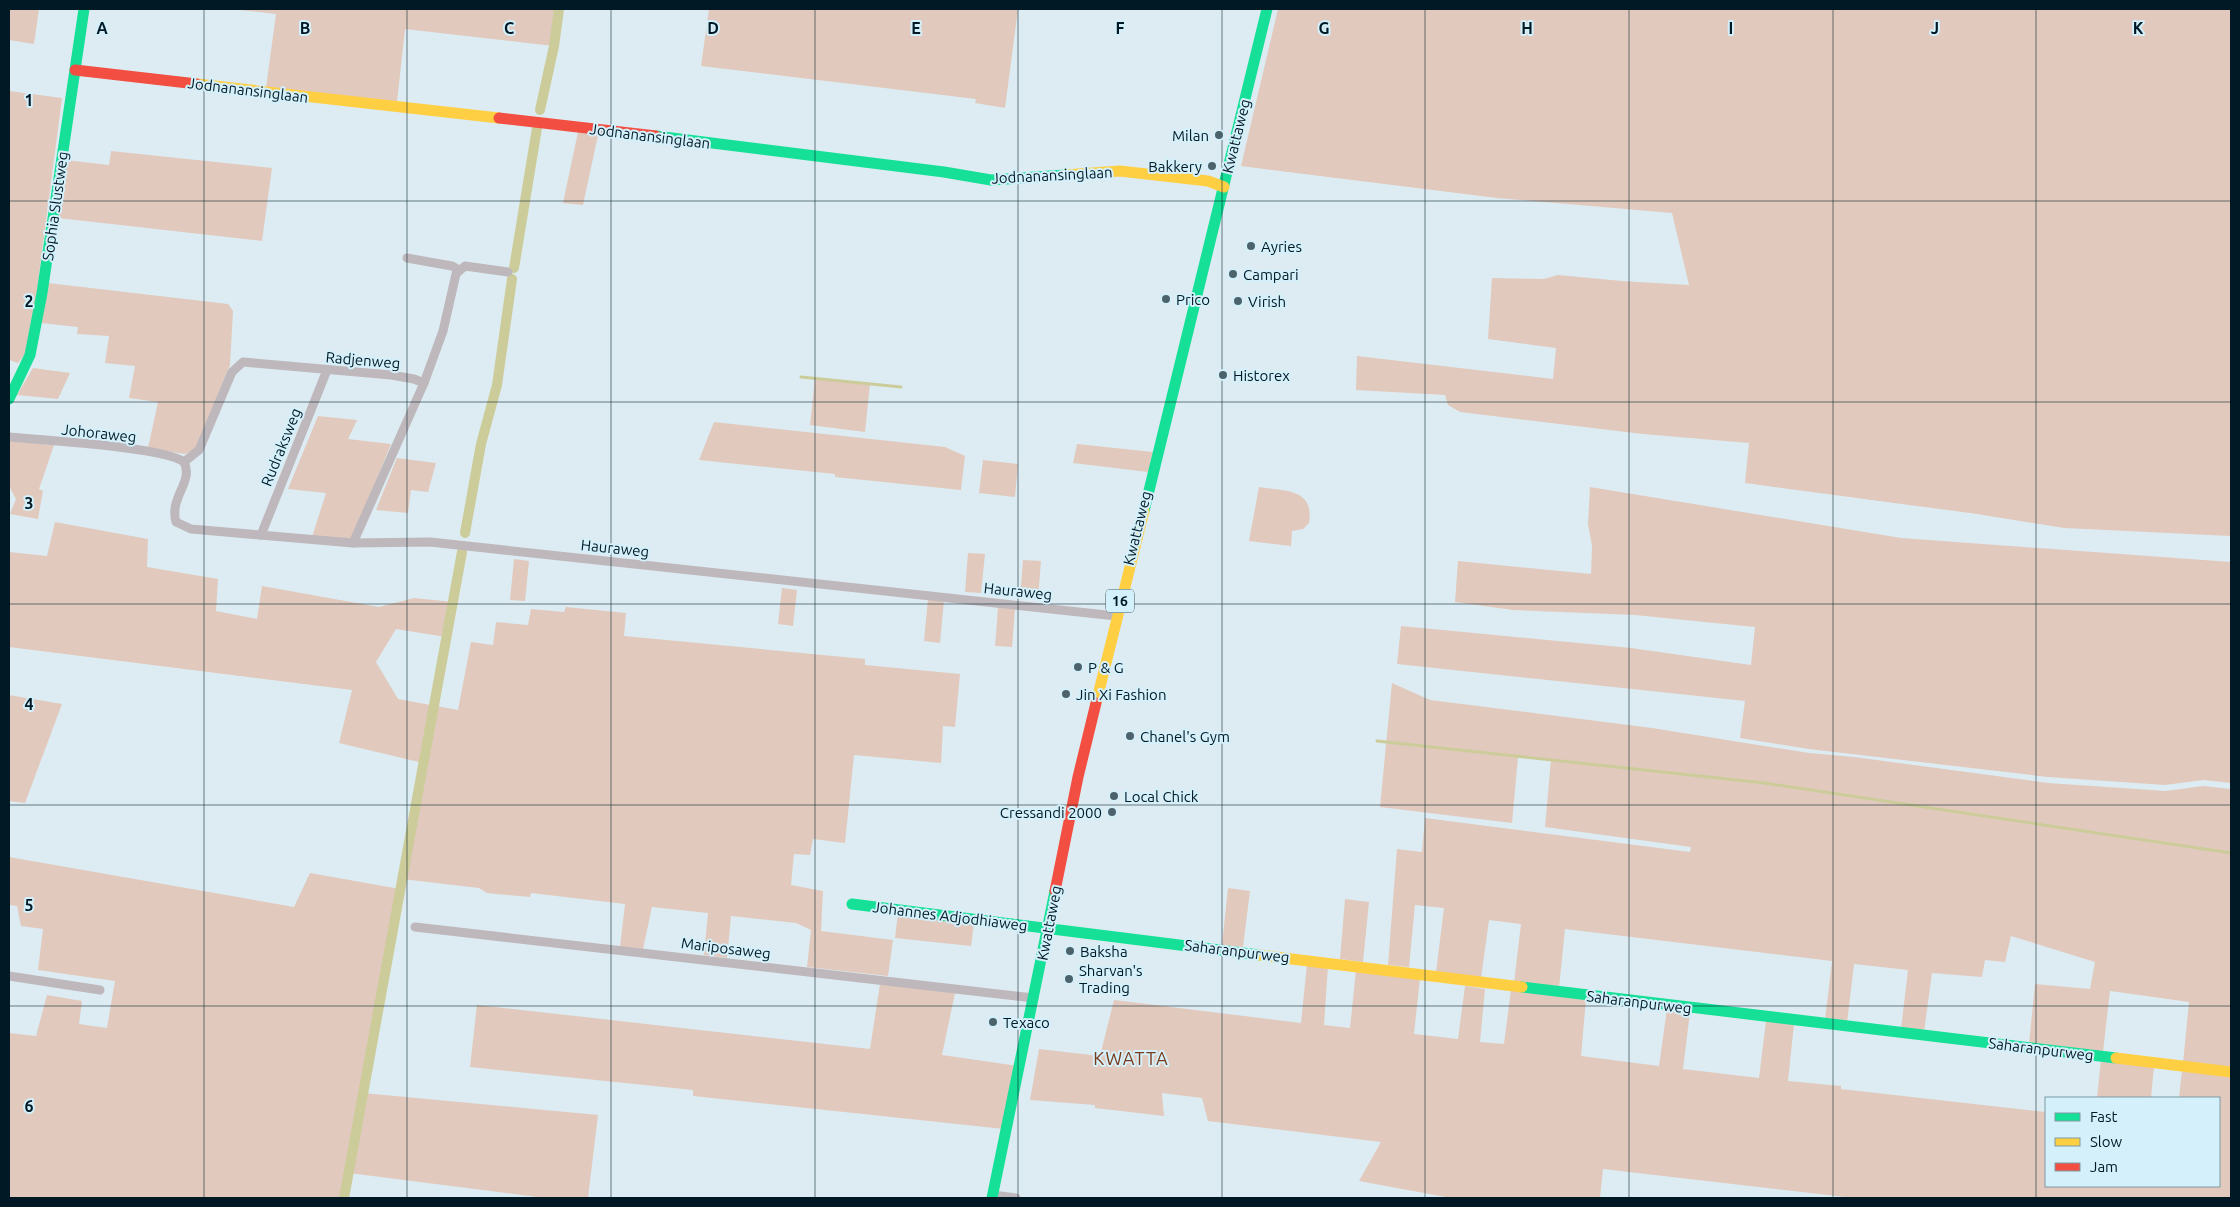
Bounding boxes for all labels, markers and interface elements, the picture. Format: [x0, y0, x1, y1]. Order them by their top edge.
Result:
text: A [96, 19, 108, 37]
text: B [300, 19, 310, 37]
text: C [504, 19, 514, 37]
text: D [707, 19, 719, 37]
text: E [911, 19, 921, 37]
text: F [1116, 19, 1125, 37]
text: G [1318, 19, 1330, 37]
text: H [1521, 19, 1533, 37]
text: I [1729, 19, 1733, 37]
text: J [1931, 19, 1939, 37]
text: K [2133, 19, 2144, 37]
street label: Jodnanansinglaan [187, 74, 309, 106]
text: 1 [24, 91, 34, 109]
street label: Kwattaweg [1219, 97, 1253, 175]
street label: Jodnanansinglaan [589, 120, 711, 152]
place label: Milan [1172, 127, 1209, 144]
marker: Milan [1213, 129, 1225, 141]
street label: Sophia Slustweg [39, 150, 71, 262]
place label: Bakkery [1148, 158, 1202, 175]
marker: Bakkery [1206, 160, 1218, 172]
street label: Jodnanansinglaan [991, 163, 1113, 187]
place label: Ayries [1261, 238, 1302, 255]
marker: Ayries [1245, 240, 1257, 252]
place label: Campari [1243, 266, 1299, 283]
marker: Campari [1227, 268, 1239, 280]
place label: Prico [1176, 291, 1210, 308]
text: 2 [24, 292, 34, 310]
marker: Prico [1160, 293, 1172, 305]
place label: Virish [1248, 293, 1286, 310]
marker: Virish [1232, 295, 1244, 307]
street label: Radjenweg [325, 348, 401, 372]
place label: Historex [1233, 367, 1290, 384]
marker: Historex [1217, 369, 1229, 381]
street label: Rudraksweg [258, 405, 304, 489]
street label: Johoraweg [61, 421, 137, 445]
street label: Kwattaweg [1120, 489, 1154, 567]
text: 3 [24, 494, 34, 512]
street label: Hauraweg [580, 536, 650, 560]
street label: Hauraweg [983, 579, 1053, 603]
road number: 16 [1106, 590, 1134, 612]
place label: P & G [1088, 659, 1124, 676]
marker: P & G [1072, 661, 1084, 673]
place label: Jin Xi Fashion [1076, 686, 1166, 703]
marker: Jin Xi Fashion [1060, 688, 1072, 700]
text: 4 [24, 695, 34, 713]
place label: Chanel's Gym [1140, 728, 1230, 745]
marker: Chanel's Gym [1124, 730, 1136, 742]
place label: Local Chick [1124, 788, 1199, 805]
marker: Local Chick [1108, 790, 1120, 802]
place label: Cressandi 2000 [1000, 804, 1102, 821]
marker: Cressandi 2000 [1106, 806, 1118, 818]
street label: Kwattaweg [1033, 884, 1065, 962]
text: 5 [24, 896, 34, 914]
street label: Johannes Adjodhiaweg [872, 898, 1028, 934]
street label: Mariposaweg [680, 934, 772, 962]
street label: Saharanpurweg [1184, 936, 1290, 966]
place label: Baksha [1080, 943, 1128, 960]
marker: Baksha [1064, 945, 1076, 957]
place label: Sharvan's Trading [1079, 962, 1143, 996]
marker: Sharvan's Trading [1063, 973, 1075, 985]
street label: Saharanpurweg [1586, 987, 1692, 1017]
place label: Texaco [1003, 1014, 1050, 1031]
marker: Texaco [987, 1016, 999, 1028]
street label: Saharanpurweg [1988, 1034, 2094, 1064]
district label: KWATTA [1093, 1048, 1169, 1068]
text: 6 [24, 1097, 34, 1115]
legend [2045, 1097, 2220, 1187]
text: Fast [2090, 1108, 2118, 1125]
text: Slow [2090, 1133, 2123, 1150]
text: Jam [2090, 1158, 2118, 1175]

